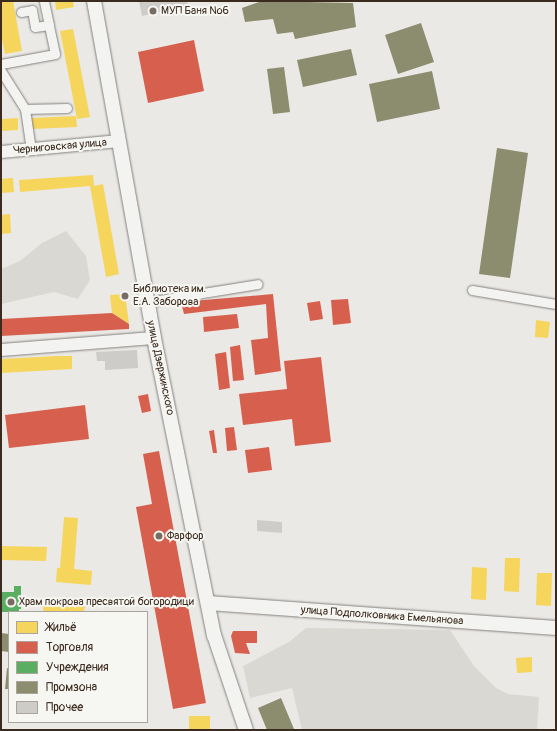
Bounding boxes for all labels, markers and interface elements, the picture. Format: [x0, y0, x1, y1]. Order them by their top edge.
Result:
place label: МУП Баня №6 [161, 4, 229, 18]
marker: МУП Баня №6 [148, 6, 158, 16]
street label: Черниговская улица [13, 136, 107, 158]
place label: Библиотека им. Е.А. Заборова [133, 283, 206, 309]
marker: Библиотека им. Е.А. Заборова [120, 291, 130, 301]
street label: улица Дзержинского [144, 319, 176, 417]
place label: Фарфор [167, 529, 204, 543]
marker: Фарфор [154, 531, 164, 541]
place label: Храм покрова пресвятой богородици [19, 595, 194, 609]
marker: Храм покрова пресвятой богородици [6, 597, 16, 607]
street label: улица Подполковника Емельянова [300, 604, 464, 628]
legend [8, 611, 148, 723]
text: Жильё [46, 620, 77, 635]
text: Торговля [46, 640, 93, 655]
text: Учреждения [46, 660, 109, 675]
text: Промзона [46, 680, 97, 695]
text: Прочее [46, 700, 83, 715]

